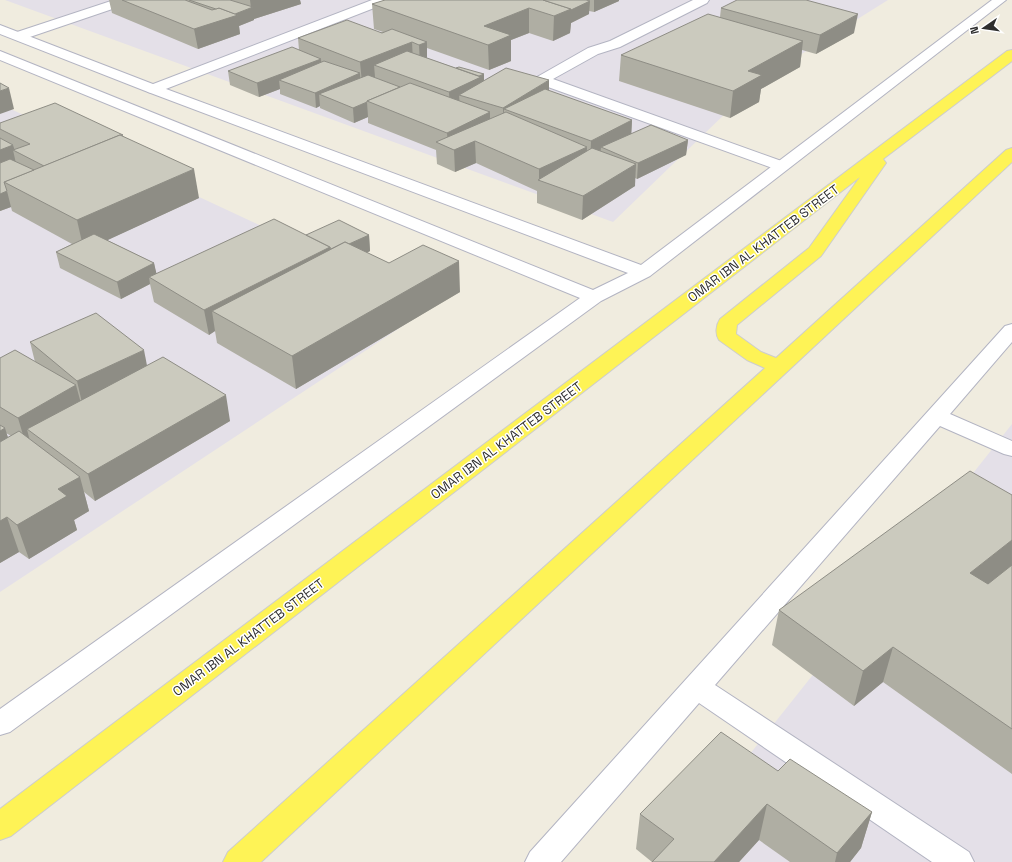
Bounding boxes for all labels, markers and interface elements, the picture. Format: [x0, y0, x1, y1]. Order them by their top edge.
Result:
north arrow [964, 8, 1004, 48]
text: N [967, 25, 982, 35]
street label: OMAR IBN AL KHATTEB STREET [684, 181, 843, 306]
street label: OMAR IBN AL KHATTEB STREET [427, 378, 586, 503]
street label: OMAR IBN AL KHATTEB STREET [169, 575, 328, 700]

